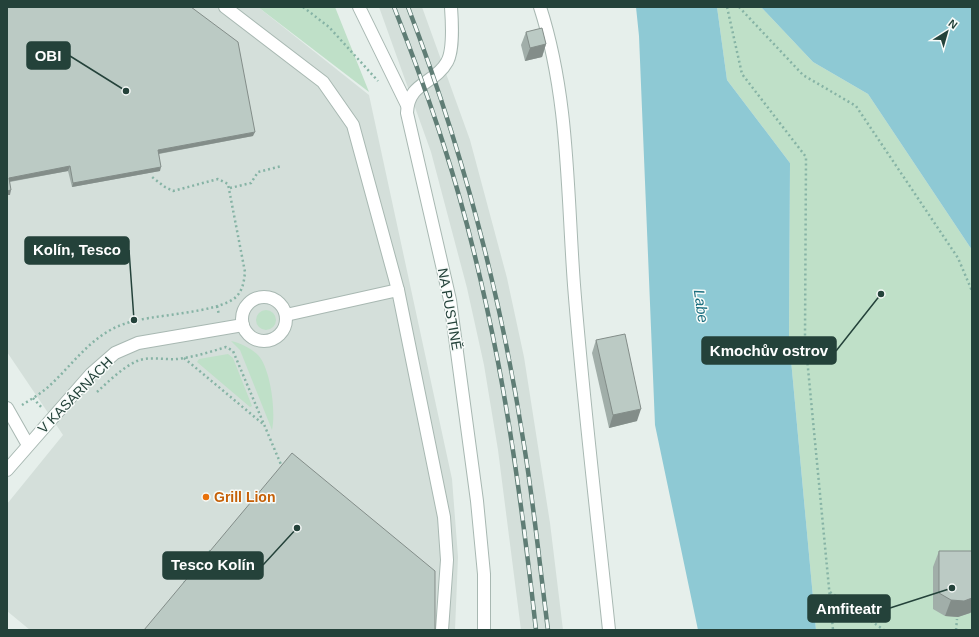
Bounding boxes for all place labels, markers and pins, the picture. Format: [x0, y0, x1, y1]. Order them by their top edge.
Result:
callout: OBI [27, 42, 70, 69]
callout: Kolín, Tesco [25, 237, 129, 264]
callout: Kmochův ostrov [702, 337, 836, 364]
place label: Grill Lion [214, 489, 275, 505]
marker: Grill Lion [201, 492, 211, 502]
callout: Tesco Kolín [163, 552, 263, 579]
callout: Amfiteatr [808, 595, 890, 622]

